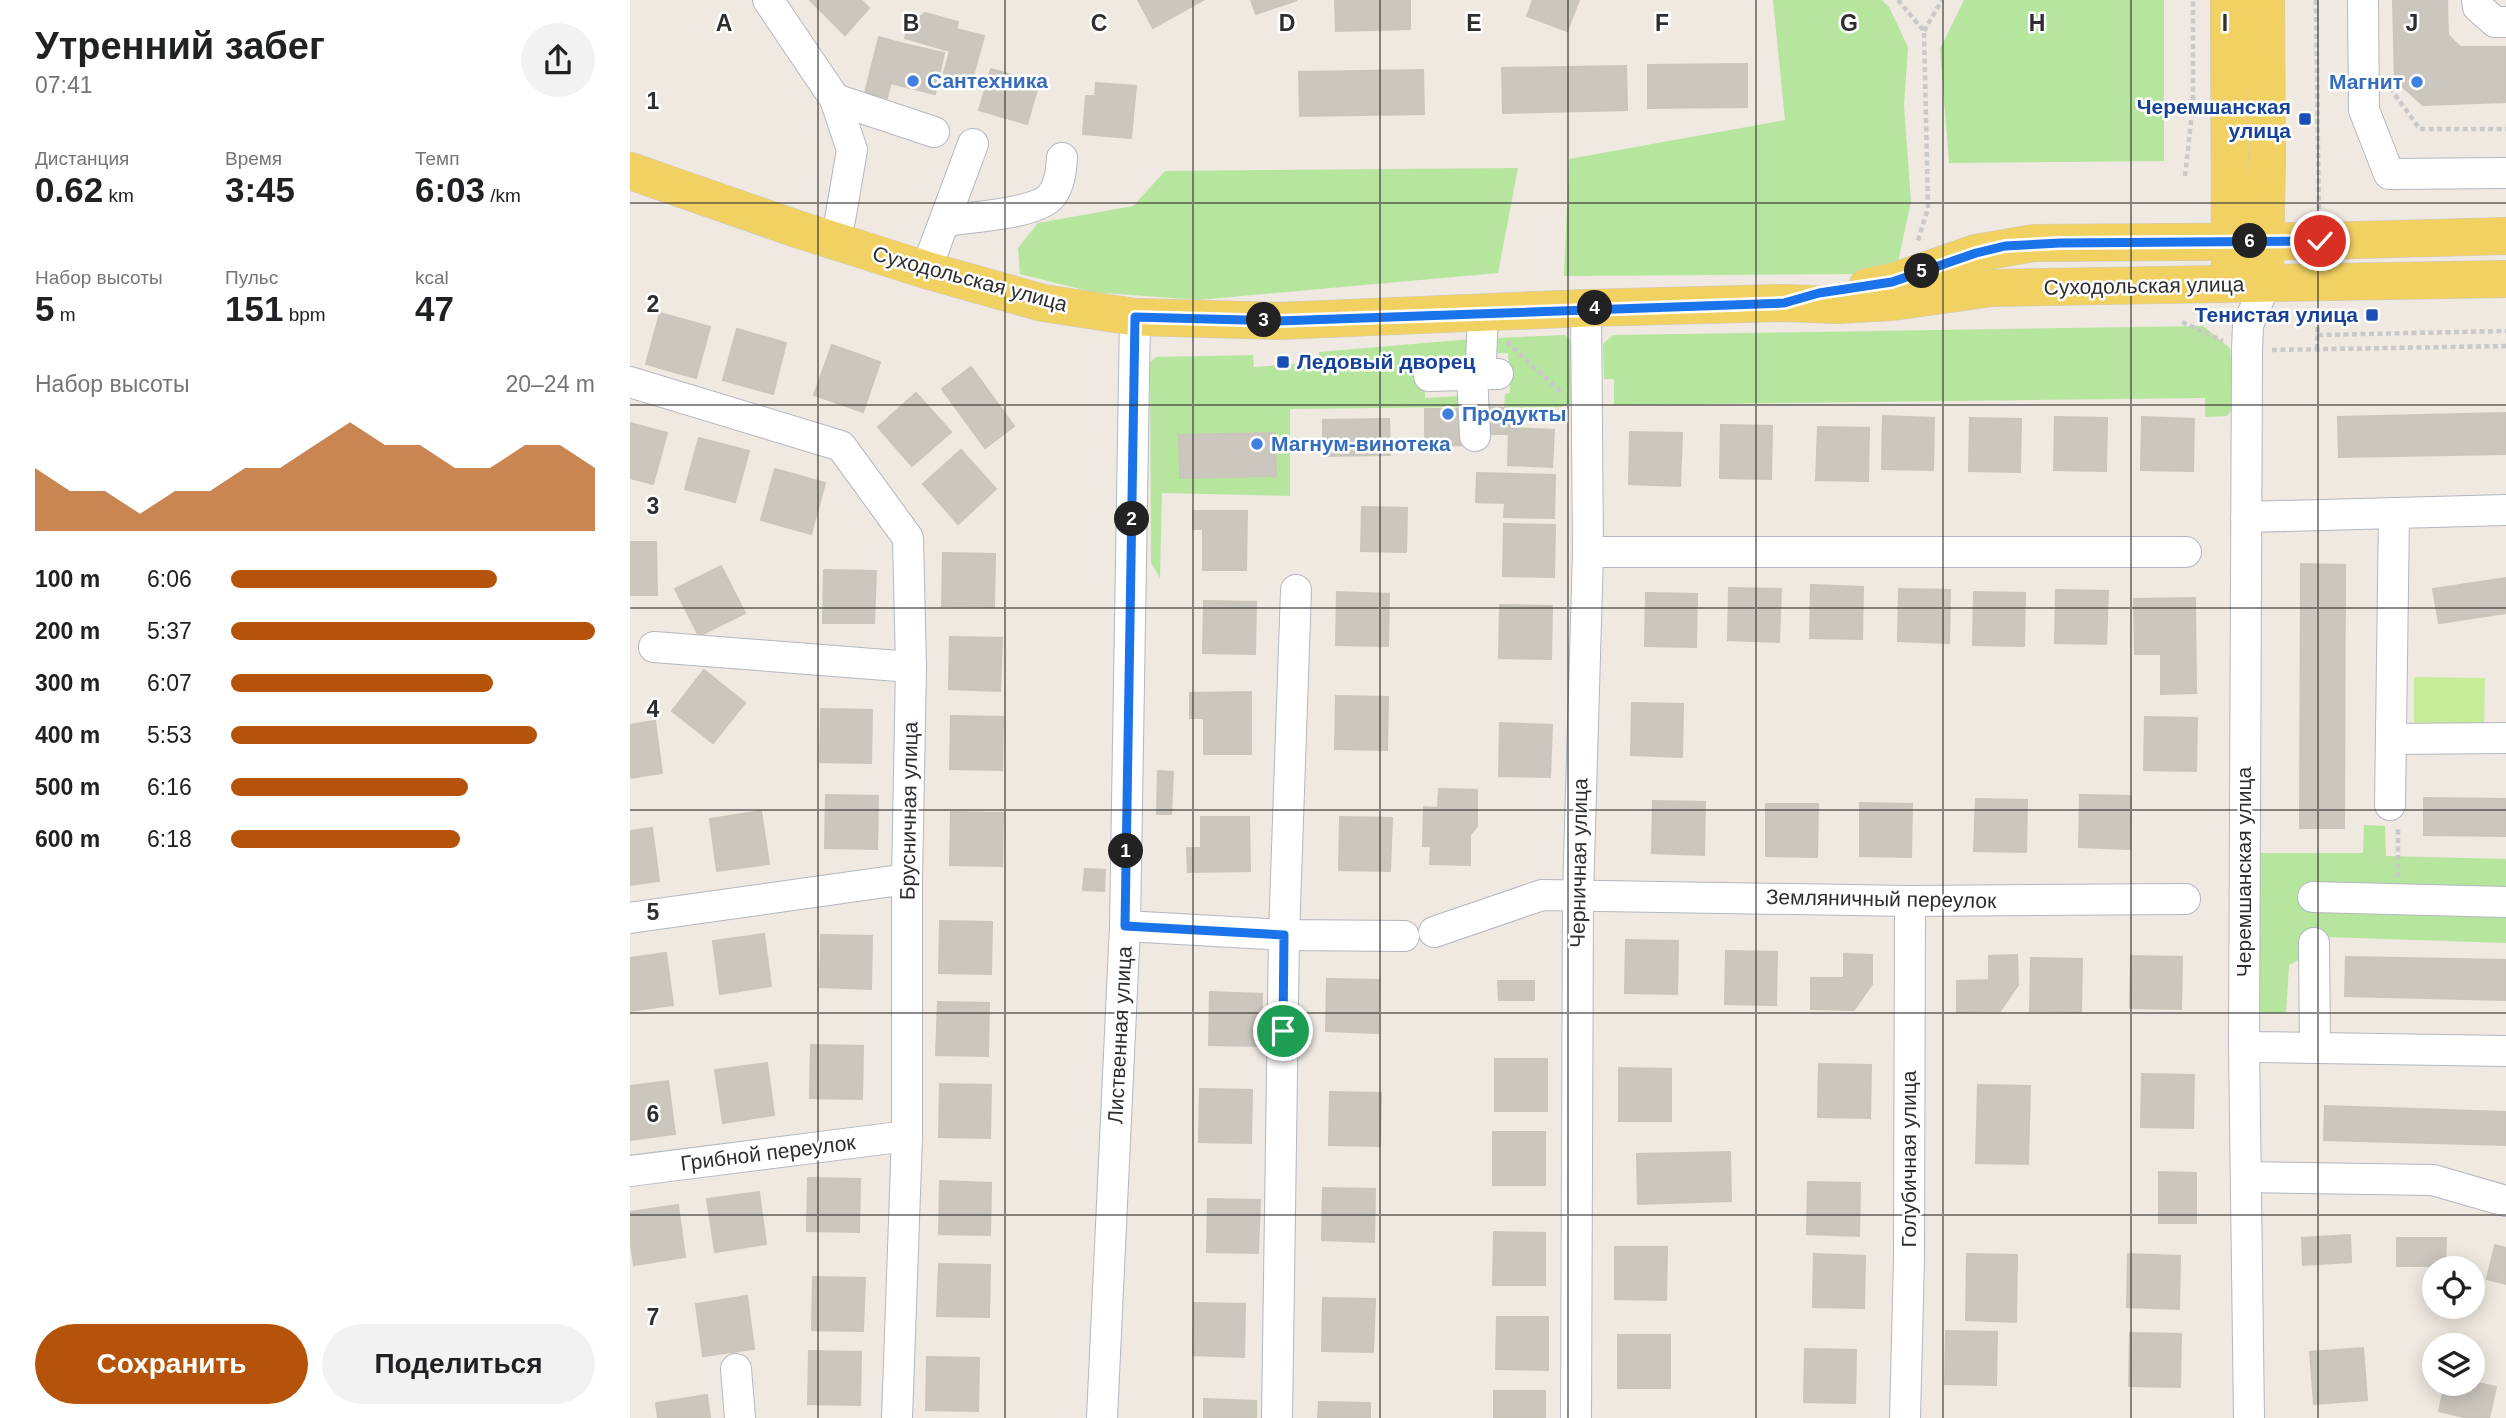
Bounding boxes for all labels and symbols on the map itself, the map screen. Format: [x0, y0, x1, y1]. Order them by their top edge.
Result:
text: A [716, 10, 732, 36]
text: B [903, 10, 919, 36]
text: C [1091, 10, 1107, 36]
text: D [1279, 10, 1295, 36]
text: E [1466, 10, 1482, 36]
text: F [1655, 10, 1669, 36]
text: G [1840, 10, 1858, 36]
text: H [2029, 10, 2045, 36]
text: I [2222, 10, 2228, 36]
text: J [2406, 10, 2418, 36]
place label: Сантехника [927, 69, 1048, 92]
place label: Магнит [2329, 70, 2403, 93]
marker: Сантехника [905, 73, 921, 89]
marker: Магнит [2409, 74, 2425, 90]
text: 1 [647, 88, 660, 114]
place label: Черемшанская улица [2137, 95, 2291, 142]
marker: Черемшанская улица [2297, 111, 2313, 127]
pin [2290, 211, 2350, 271]
pin: 6 [2232, 224, 2268, 258]
street label: Суходольская улица [870, 241, 1070, 316]
pin: 5 [1904, 254, 1940, 288]
street label: Суходольская улица [2044, 272, 2245, 299]
pin: 4 [1578, 290, 1612, 326]
text: 2 [647, 291, 659, 317]
pin: 3 [1246, 302, 1282, 338]
place label: Тенистая улица [2195, 303, 2358, 326]
marker: Тенистая улица [2364, 307, 2380, 323]
place label: Ледовый дворец [1297, 350, 1475, 373]
marker: Ледовый дворец [1275, 354, 1291, 370]
place label: Продукты [1462, 402, 1566, 425]
marker: Продукты [1440, 406, 1456, 422]
place label: Магнум-винотека [1271, 432, 1451, 455]
marker: Магнум-винотека [1249, 436, 1265, 452]
text: 3 [647, 493, 659, 519]
pin: 2 [1114, 502, 1150, 536]
text: 4 [647, 696, 660, 722]
street label: Брусничная улица [895, 721, 922, 900]
street label: Черемшанская улица [2232, 767, 2255, 977]
street label: Черничная улица [1566, 778, 1591, 948]
pin: 1 [1108, 834, 1144, 868]
street label: Земляничный переулок [1766, 885, 1997, 912]
text: 5 [647, 899, 660, 925]
street label: Лиственная улица [1103, 945, 1136, 1124]
pin [1253, 1001, 1313, 1061]
street label: Голубичная улица [1897, 1070, 1920, 1248]
text: 6 [647, 1101, 659, 1127]
street label: Грибной переулок [679, 1130, 858, 1175]
text: 7 [647, 1304, 659, 1330]

